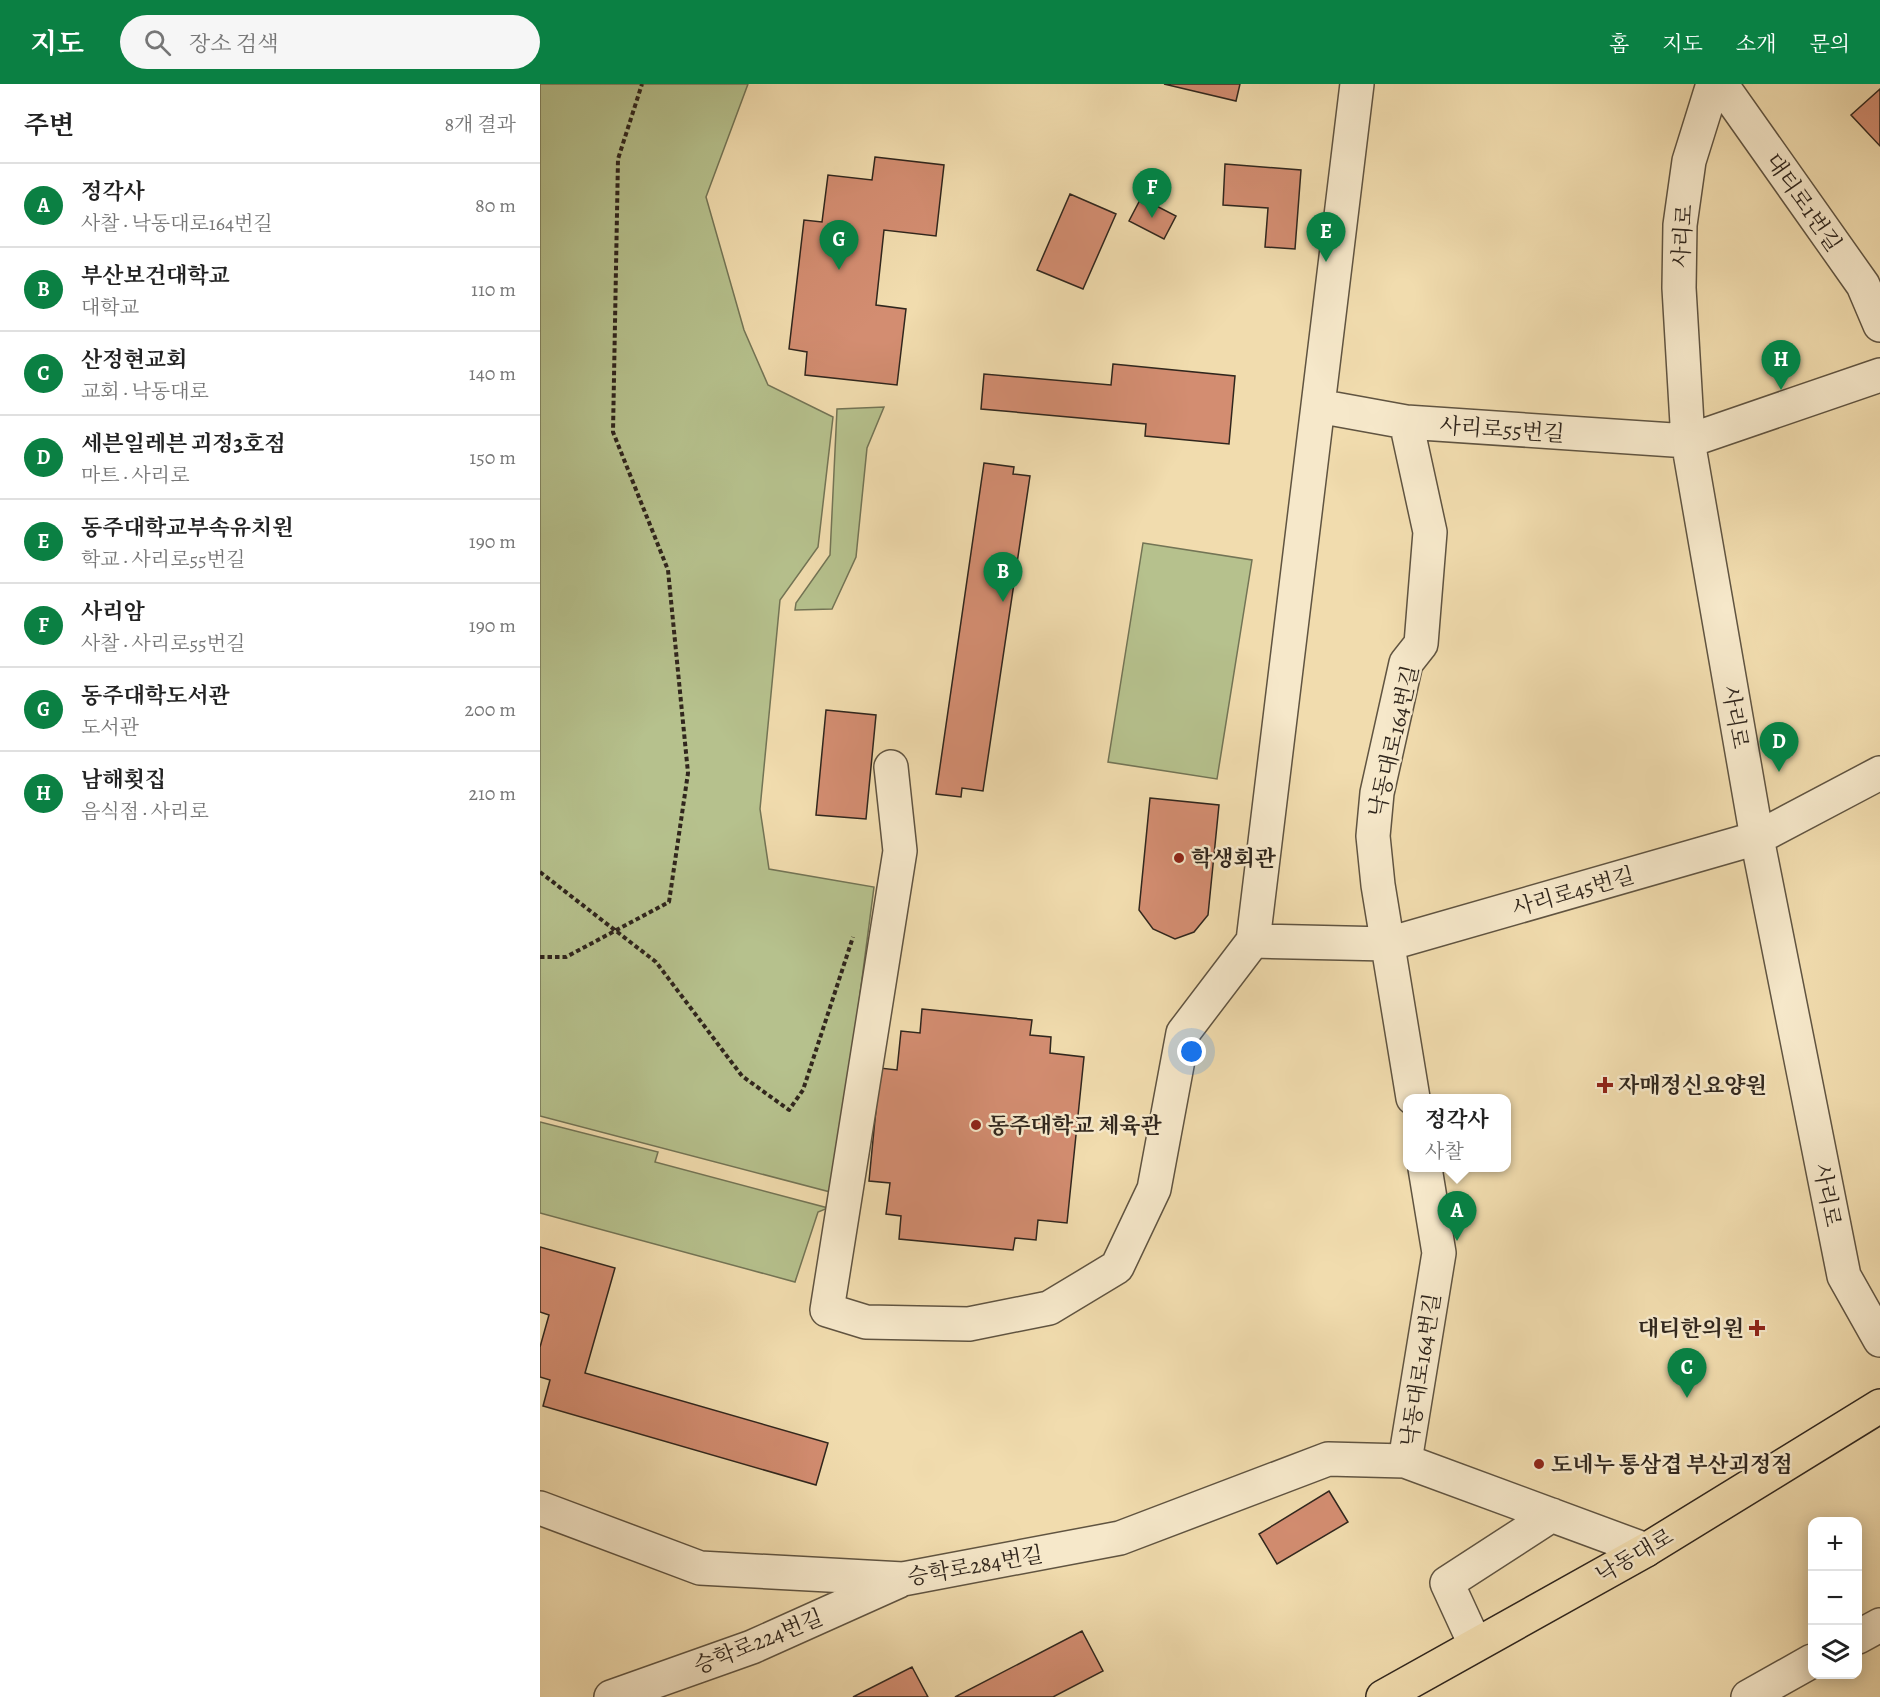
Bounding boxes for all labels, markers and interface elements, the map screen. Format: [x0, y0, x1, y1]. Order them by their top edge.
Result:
search box [120, 15, 540, 69]
text: 지도 [30, 25, 84, 63]
icon: search [141, 26, 174, 59]
text: 장소 검색 [189, 29, 278, 59]
text: 홈 [1609, 30, 1629, 58]
text: 지도 [1662, 30, 1703, 58]
text: 소개 [1736, 30, 1776, 58]
text: 문의 [1809, 30, 1850, 58]
text: 주변 [24, 108, 74, 143]
text: 8개 결과 [444, 111, 516, 138]
street label: 대티로1번길 [1758, 147, 1848, 258]
pin: F [1132, 168, 1172, 218]
text: 정각사 [81, 177, 145, 207]
text: A [37, 192, 50, 219]
text: 80 m [475, 192, 516, 219]
street label: 사리로 [1666, 203, 1700, 269]
text: 사찰 · 낙동대로164번길 [81, 210, 273, 237]
pin: E [1306, 212, 1346, 262]
pin: G [820, 220, 858, 270]
text: 부산보건대학교 [81, 261, 230, 291]
text: B [37, 276, 50, 303]
text: 110 m [471, 276, 516, 303]
text: 대학교 [81, 294, 139, 321]
pin: H [1762, 340, 1800, 390]
text: 산정현교회 [81, 345, 187, 375]
text: C [37, 360, 50, 387]
text: 140 m [469, 360, 516, 387]
text: 교회 · 낙동대로 [81, 378, 209, 405]
street label: 사리로55번길 [1438, 411, 1565, 449]
text: 세븐일레븐 괴정3호점 [81, 429, 286, 459]
text: D [37, 444, 50, 471]
text: 150 m [469, 444, 516, 471]
text: 마트 · 사리로 [81, 462, 189, 489]
text: 동주대학교부속유치원 [81, 513, 294, 543]
text: E [38, 528, 49, 555]
text: 190 m [469, 528, 516, 555]
text: 학교 · 사리로55번길 [81, 546, 245, 573]
pin: B [984, 552, 1022, 602]
text: 사리암 [81, 597, 145, 627]
text: F [38, 612, 49, 639]
text: 190 m [469, 612, 516, 639]
text: 사찰 · 사리로55번길 [81, 630, 245, 657]
street label: 낙동대로164번길 [1362, 662, 1426, 820]
text: 동주대학도서관 [81, 681, 230, 711]
street label: 사리로 [1715, 683, 1755, 751]
text: G [37, 696, 50, 723]
text: 200 m [465, 696, 516, 723]
text: 도서관 [81, 714, 139, 741]
pin: D [1760, 722, 1798, 772]
text: 남해횟집 [81, 765, 166, 795]
text: H [36, 780, 51, 807]
text: 210 m [468, 780, 516, 807]
text: 음식점 · 사리로 [81, 798, 209, 825]
place label: 학생회관 [1191, 844, 1277, 874]
marker: 학생회관 [1172, 851, 1186, 865]
street label: 사리로45번길 [1509, 860, 1638, 924]
your location [1177, 1037, 1206, 1066]
place label: 자매정신요양원 [1618, 1071, 1767, 1101]
marker: 자매정신요양원 [1596, 1076, 1614, 1094]
popup [1403, 1094, 1511, 1172]
text: 정각사 [1425, 1105, 1489, 1135]
place label: 동주대학교 체육관 [988, 1111, 1163, 1141]
marker: 동주대학교 체육관 [969, 1118, 983, 1132]
text: 사찰 [1425, 1138, 1464, 1165]
street label: 사리로 [1806, 1161, 1848, 1229]
pin: A [1438, 1192, 1476, 1241]
street label: 낙동대로164번길 [1394, 1291, 1448, 1449]
place label: 대티한의원 [1638, 1314, 1744, 1344]
marker: 대티한의원 [1748, 1319, 1766, 1337]
pin: C [1668, 1348, 1706, 1398]
place label: 도네누 통삼겹 부산괴정점 [1551, 1450, 1792, 1480]
marker: 도네누 통삼겹 부산괴정점 [1532, 1457, 1546, 1471]
map controls [1808, 1517, 1862, 1679]
button: + [1808, 1517, 1862, 1571]
street label: 낙동대로 [1590, 1522, 1679, 1590]
street label: 승학로284번길 [905, 1539, 1045, 1593]
button: − [1808, 1571, 1862, 1625]
street label: 승학로224번길 [689, 1602, 828, 1682]
button: layers [1808, 1625, 1862, 1679]

